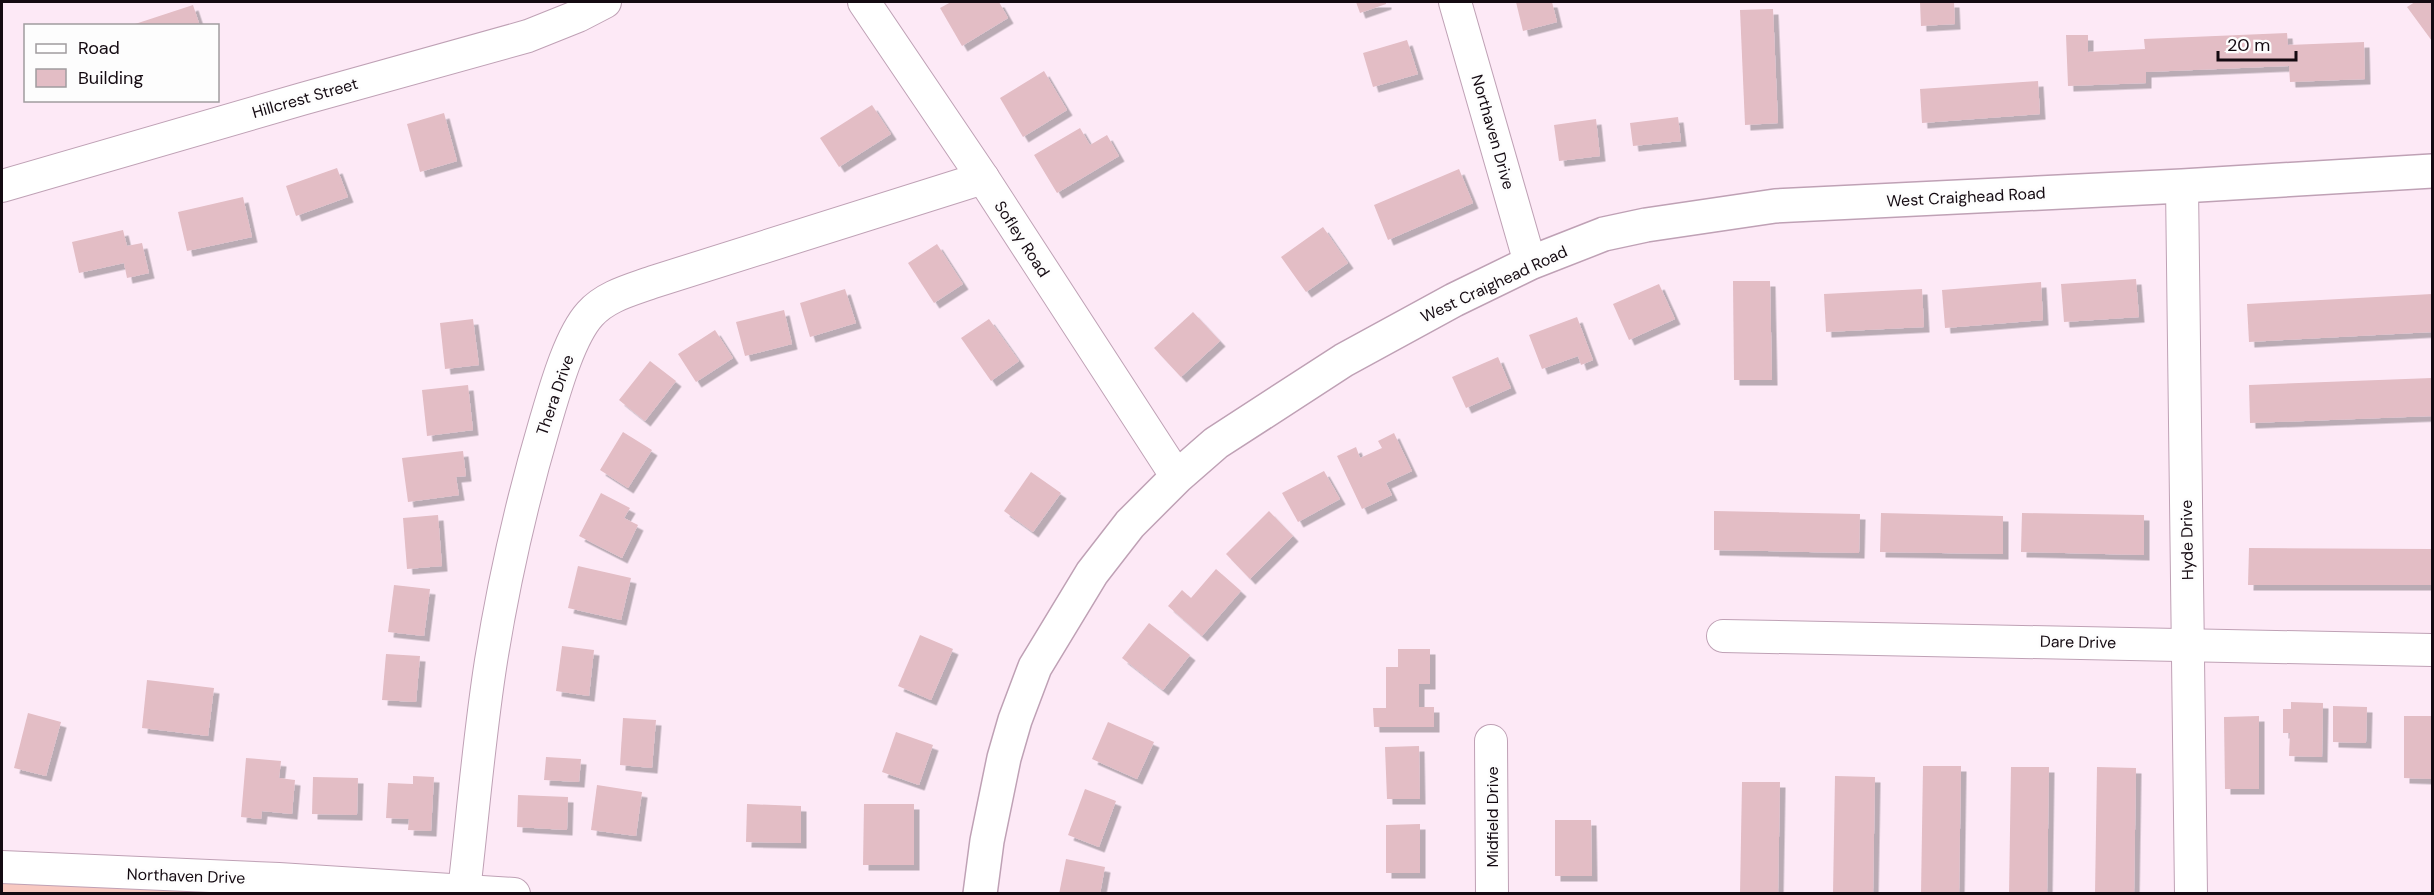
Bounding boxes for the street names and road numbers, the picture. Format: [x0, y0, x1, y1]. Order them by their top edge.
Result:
street label: Northaven Drive [1467, 72, 1519, 192]
street label: Hillcrest Street [250, 73, 360, 123]
street label: West Craighead Road [1886, 182, 2046, 212]
street label: Sofley Road [990, 197, 1054, 281]
street label: West Craighead Road [1417, 241, 1571, 327]
street label: Thera Drive [531, 352, 579, 438]
street label: Hyde Drive [2176, 500, 2198, 580]
street label: Dare Drive [2040, 631, 2116, 653]
street label: Midfield Drive [1482, 766, 1503, 868]
street label: Northaven Drive [126, 863, 246, 889]

